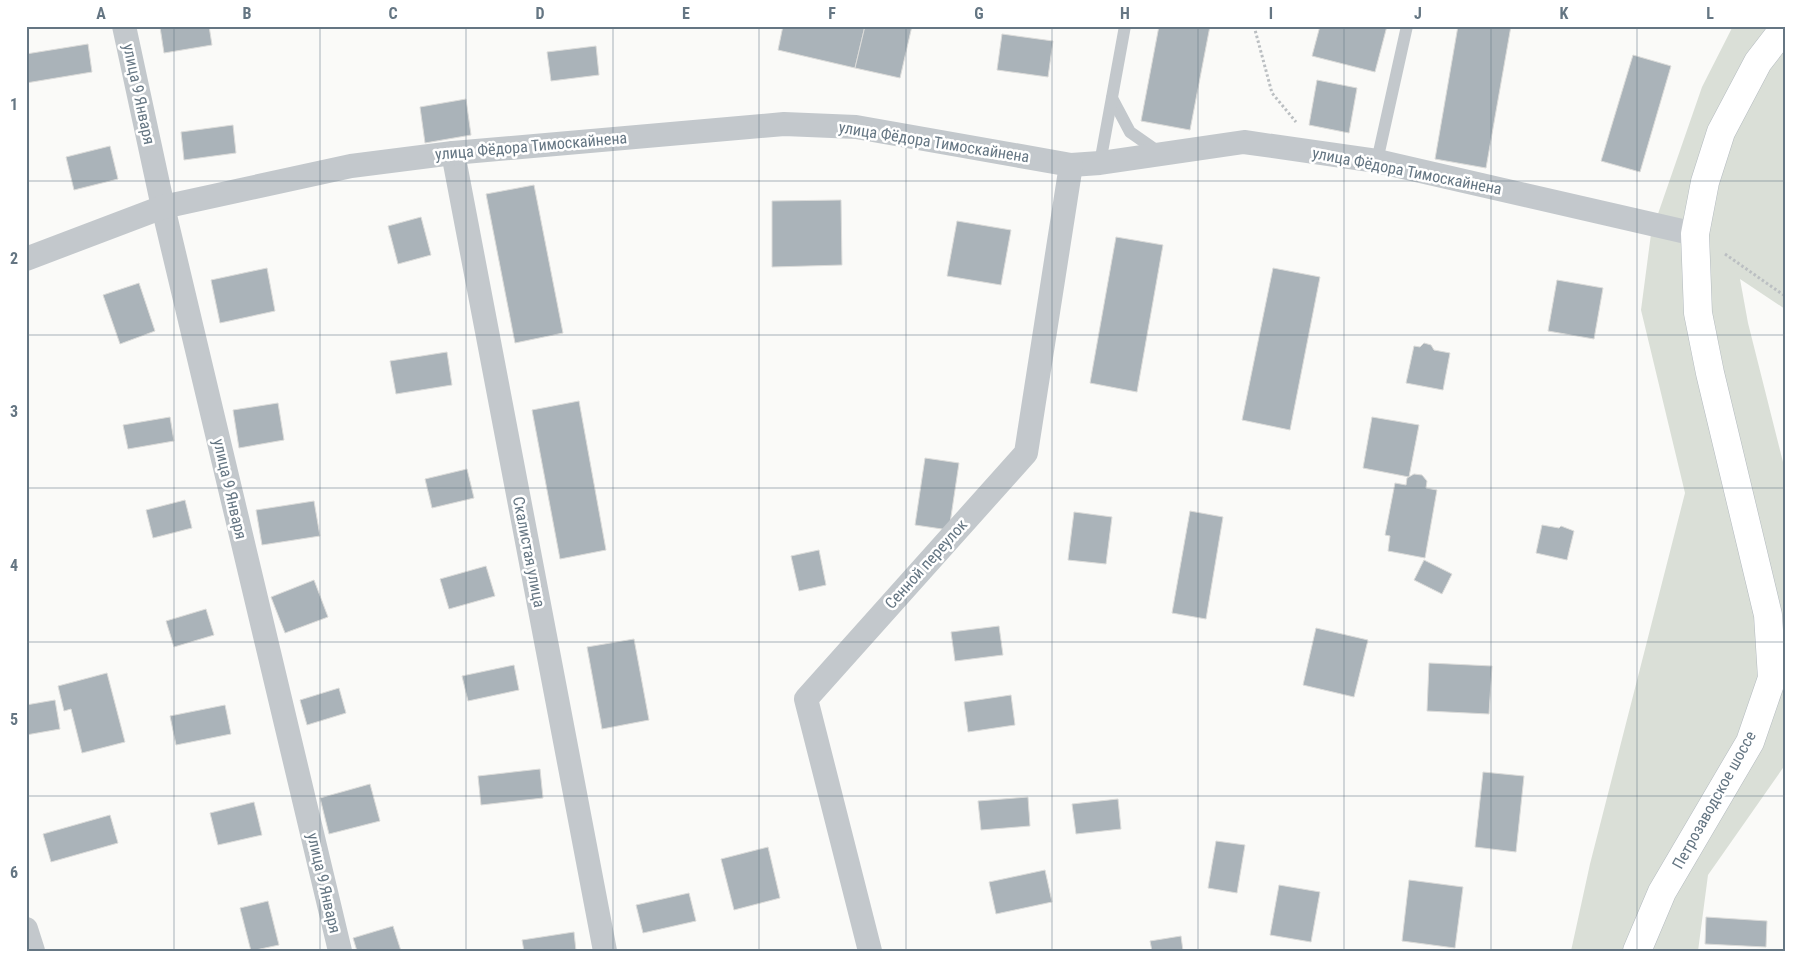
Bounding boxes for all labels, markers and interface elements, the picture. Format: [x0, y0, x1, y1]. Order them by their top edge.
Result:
text: A [96, 4, 106, 23]
text: B [243, 4, 252, 23]
text: C [388, 4, 398, 23]
text: D [535, 4, 545, 23]
text: E [682, 4, 690, 23]
text: F [828, 4, 836, 23]
text: G [974, 4, 984, 23]
text: H [1120, 4, 1130, 23]
text: I [1269, 4, 1273, 23]
text: J [1414, 4, 1422, 23]
text: K [1560, 4, 1569, 23]
text: L [1706, 4, 1714, 23]
street label: улица 9 Января [119, 42, 159, 146]
text: 1 [10, 95, 18, 114]
street label: улица Фёдора Тимоскайнена [837, 118, 1031, 166]
street label: улица Фёдора Тимоскайнена [434, 128, 628, 164]
street label: улица Фёдора Тимоскайнена [1311, 143, 1503, 199]
text: 2 [10, 249, 18, 268]
text: 3 [10, 402, 18, 421]
street label: улица 9 Января [209, 437, 251, 541]
street label: Скалистая улица [509, 495, 549, 609]
street label: Сенной переулок [881, 515, 971, 613]
text: 4 [10, 556, 18, 575]
text: 5 [10, 710, 18, 729]
street label: Петрозаводское шоссе [1668, 728, 1760, 872]
street label: улица 9 Января [303, 831, 345, 935]
text: 6 [10, 863, 18, 882]

